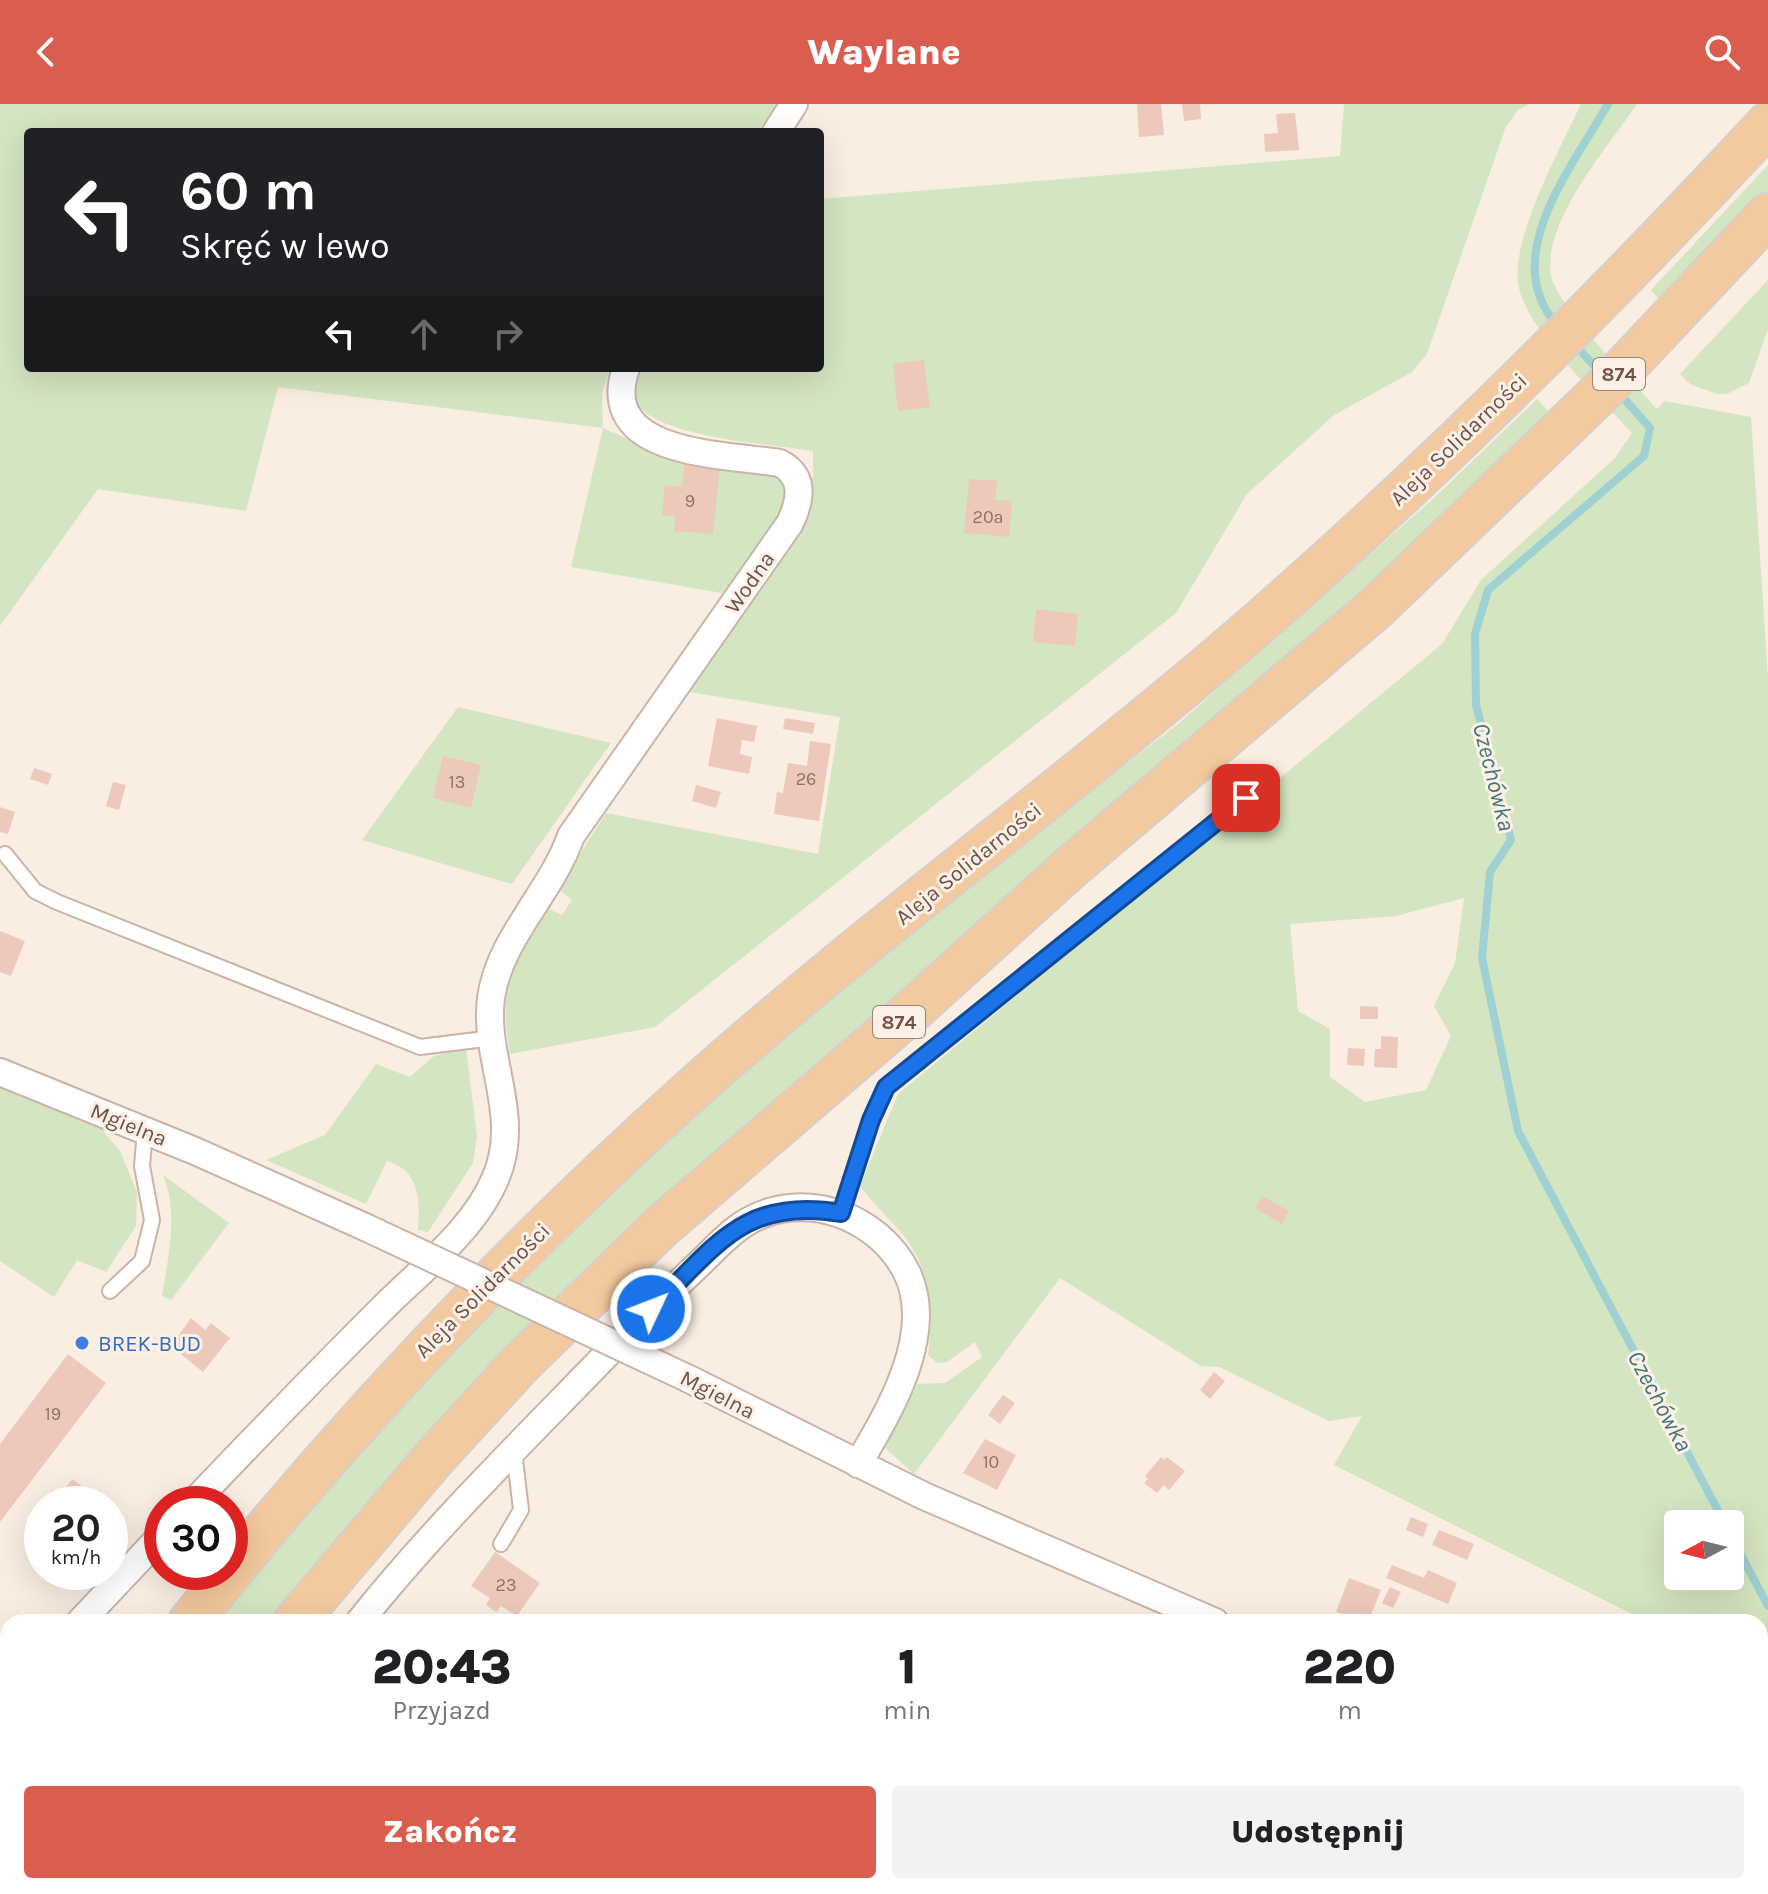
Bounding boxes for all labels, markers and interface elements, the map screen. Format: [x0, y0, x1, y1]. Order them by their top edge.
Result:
icon: back [24, 30, 68, 74]
icon: search [1700, 30, 1744, 74]
text: Waylane [807, 31, 961, 73]
text: 60 m [180, 158, 317, 223]
icon: left [48, 160, 152, 264]
text: Skręć w lewo [180, 225, 390, 267]
icon: left [318, 312, 362, 356]
icon: ahead [402, 312, 446, 356]
icon: right [486, 312, 530, 356]
road number: 874 [1593, 358, 1645, 390]
street label: Aleja Solidarności [1385, 368, 1533, 512]
house number: 9 [685, 490, 695, 512]
house number: 20a [972, 506, 1004, 528]
street label: Wodna [719, 547, 780, 618]
water label: Czechówka [1467, 720, 1521, 834]
pin [1212, 764, 1280, 832]
house number: 26 [796, 768, 816, 790]
house number: 13 [449, 771, 465, 793]
icon: arrive [1224, 776, 1268, 820]
street label: Aleja Solidarności [890, 797, 1047, 931]
road number: 874 [873, 1006, 925, 1038]
street label: Mgielna [86, 1098, 171, 1152]
street label: Aleja Solidarności [410, 1218, 556, 1364]
position arrow [609, 1267, 693, 1351]
place label: BREK-BUD [98, 1331, 201, 1357]
marker: BREK-BUD [73, 1334, 91, 1352]
water label: Czechówka [1622, 1346, 1698, 1456]
street label: Mgielna [676, 1365, 759, 1425]
house number: 19 [45, 1403, 61, 1425]
house number: 10 [983, 1451, 999, 1473]
speed limit sign: 30 [144, 1486, 248, 1590]
text: 20 [51, 1504, 101, 1551]
north arrow [1664, 1510, 1744, 1590]
map controls [1664, 1510, 1744, 1590]
text: km/h [51, 1546, 101, 1569]
house number: 23 [495, 1574, 517, 1596]
text: 20:43 [372, 1639, 511, 1695]
text: 1 [898, 1639, 916, 1695]
text: 220 [1303, 1639, 1396, 1695]
text: Przyjazd [392, 1695, 491, 1726]
text: min [883, 1695, 931, 1726]
text: m [1337, 1695, 1362, 1726]
button: Zakończ [24, 1786, 876, 1878]
button: Udostępnij [892, 1786, 1744, 1878]

